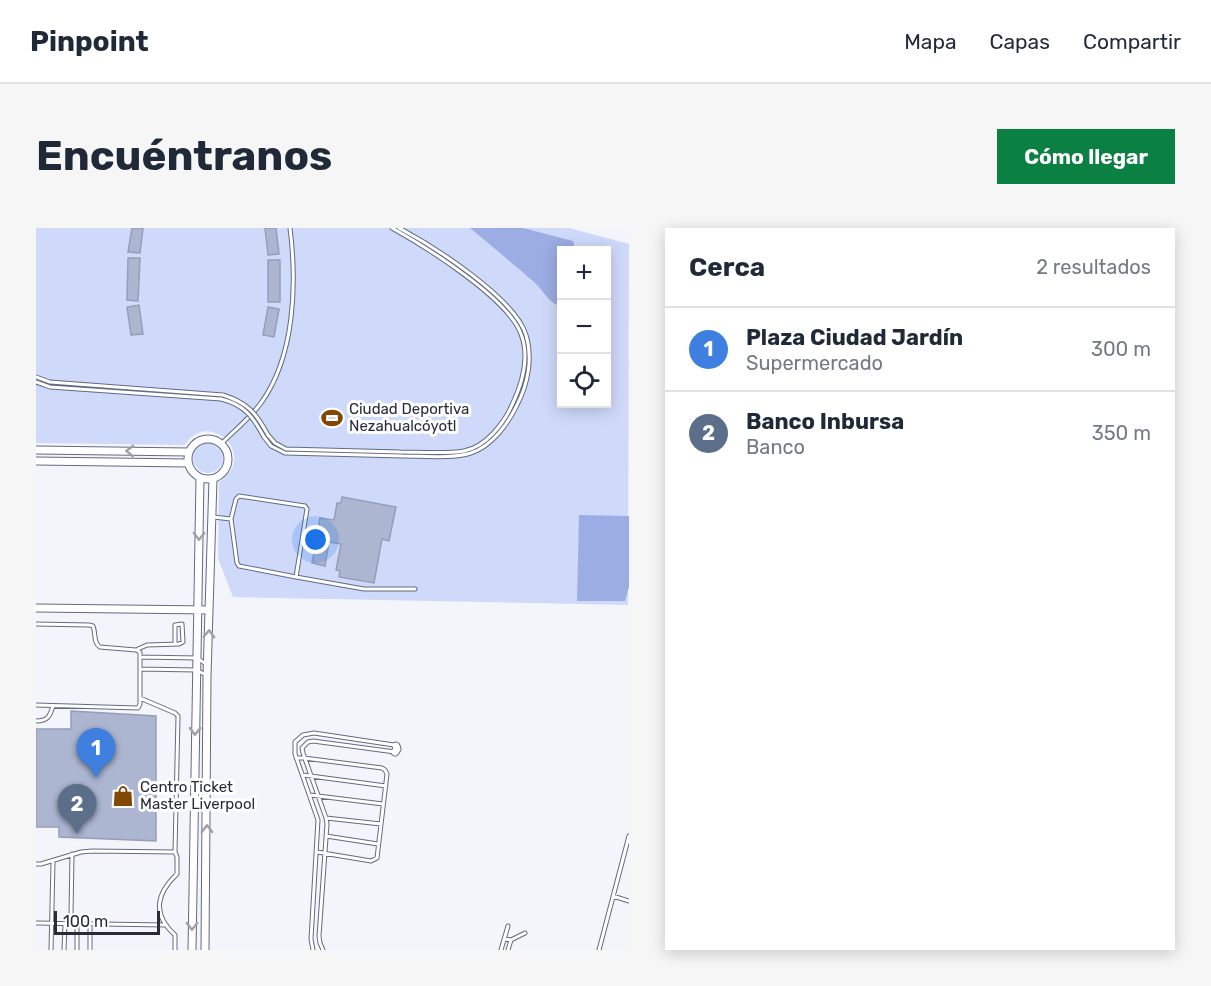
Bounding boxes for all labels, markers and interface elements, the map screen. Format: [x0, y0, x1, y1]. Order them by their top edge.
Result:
text: Pinpoint [30, 25, 149, 58]
text: Mapa [904, 29, 957, 54]
text: Capas [990, 29, 1050, 54]
text: Compartir [1083, 29, 1181, 54]
button: Cómo llegar [997, 129, 1175, 184]
text: Encuéntranos [36, 131, 332, 181]
map controls [557, 246, 611, 408]
button: + [557, 246, 611, 300]
text: Cerca [689, 252, 765, 283]
text: 2 resultados [1036, 255, 1151, 279]
button: − [557, 300, 611, 354]
text: Plaza Ciudad Jardín [746, 324, 963, 351]
text: 1 [704, 337, 713, 361]
text: 300 m [1091, 337, 1151, 361]
text: Supermercado [746, 351, 883, 375]
button: locate [557, 354, 611, 408]
place label: Ciudad Deportiva Nezahualcóyotl [349, 400, 469, 435]
sports icon: Ciudad Deportiva Nezahualcóyotl [320, 406, 344, 430]
text: Banco Inbursa [746, 408, 904, 435]
text: 2 [702, 421, 715, 445]
text: 350 m [1092, 421, 1151, 445]
text: Banco [746, 435, 805, 459]
one-way arrow [126, 445, 135, 457]
your location [301, 525, 330, 554]
one-way arrow [193, 532, 205, 541]
one-way arrow [202, 629, 215, 638]
one-way arrow [189, 727, 202, 736]
pin: 1 [76, 728, 116, 778]
place label: Centro Ticket Master Liverpool [140, 778, 255, 813]
pin: 2 [58, 784, 96, 834]
shop icon: Centro Ticket Master Liverpool [111, 784, 135, 808]
one-way arrow [201, 824, 213, 833]
scale bar [54, 908, 160, 936]
text: 100 m [63, 912, 108, 931]
one-way arrow [186, 921, 198, 930]

